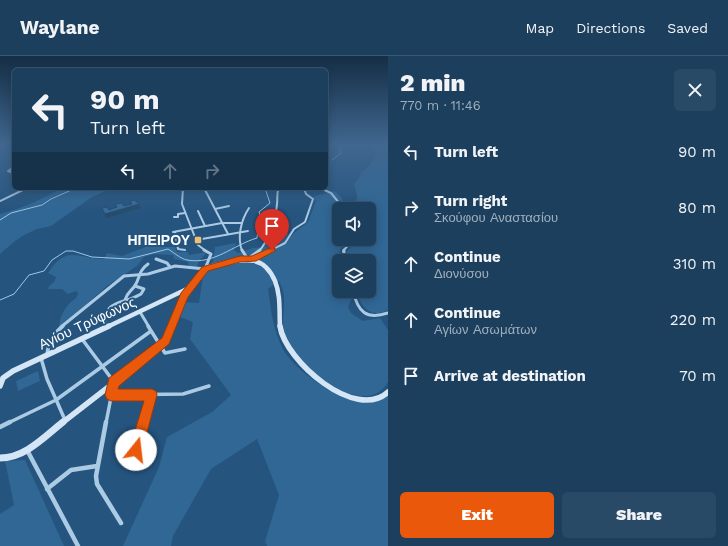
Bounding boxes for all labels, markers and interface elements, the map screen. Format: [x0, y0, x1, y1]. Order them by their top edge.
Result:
text: Waylane [20, 16, 99, 39]
text: Map [526, 20, 554, 36]
text: Directions [576, 20, 645, 36]
text: Saved [667, 20, 708, 36]
text: 2 min [400, 69, 465, 97]
button: close [674, 69, 716, 111]
text: 90 m [90, 83, 160, 116]
icon: left [24, 84, 76, 136]
text: 770 m · 11:46 [400, 98, 481, 113]
text: Turn left [90, 117, 165, 138]
icon: left [400, 141, 422, 163]
text: Turn left [434, 143, 498, 161]
text: 90 m [678, 143, 716, 161]
icon: left [117, 160, 139, 182]
icon: ahead [159, 160, 181, 182]
icon: right [201, 160, 223, 182]
text: Turn right [434, 192, 507, 210]
icon: right [400, 197, 422, 219]
text: 80 m [678, 199, 716, 217]
map controls [332, 202, 376, 298]
button: sound [332, 202, 376, 246]
pin [255, 209, 289, 250]
text: Σκούφου Αναστασίου [434, 210, 558, 225]
icon: arrive [261, 215, 283, 237]
place label: ΗΠΕΙΡΟΥ [127, 232, 191, 248]
marker: ΗΠΕΙΡΟΥ [193, 235, 203, 245]
text: Continue [434, 248, 501, 266]
icon: ahead [400, 253, 422, 275]
button: layers [332, 254, 376, 298]
text: 310 m [673, 255, 716, 273]
text: Διονύσου [434, 266, 489, 281]
street label: Αγίου Τρύφωνος [36, 293, 138, 352]
text: Continue [434, 304, 501, 322]
icon: ahead [400, 309, 422, 331]
text: 220 m [670, 311, 716, 329]
text: Αγίων Ασωμάτων [434, 322, 537, 337]
icon: arrive [400, 365, 422, 387]
text: Arrive at destination [434, 367, 586, 385]
text: 70 m [679, 367, 716, 385]
position arrow [115, 429, 157, 471]
button: Exit [400, 492, 554, 538]
button: Share [562, 492, 716, 538]

